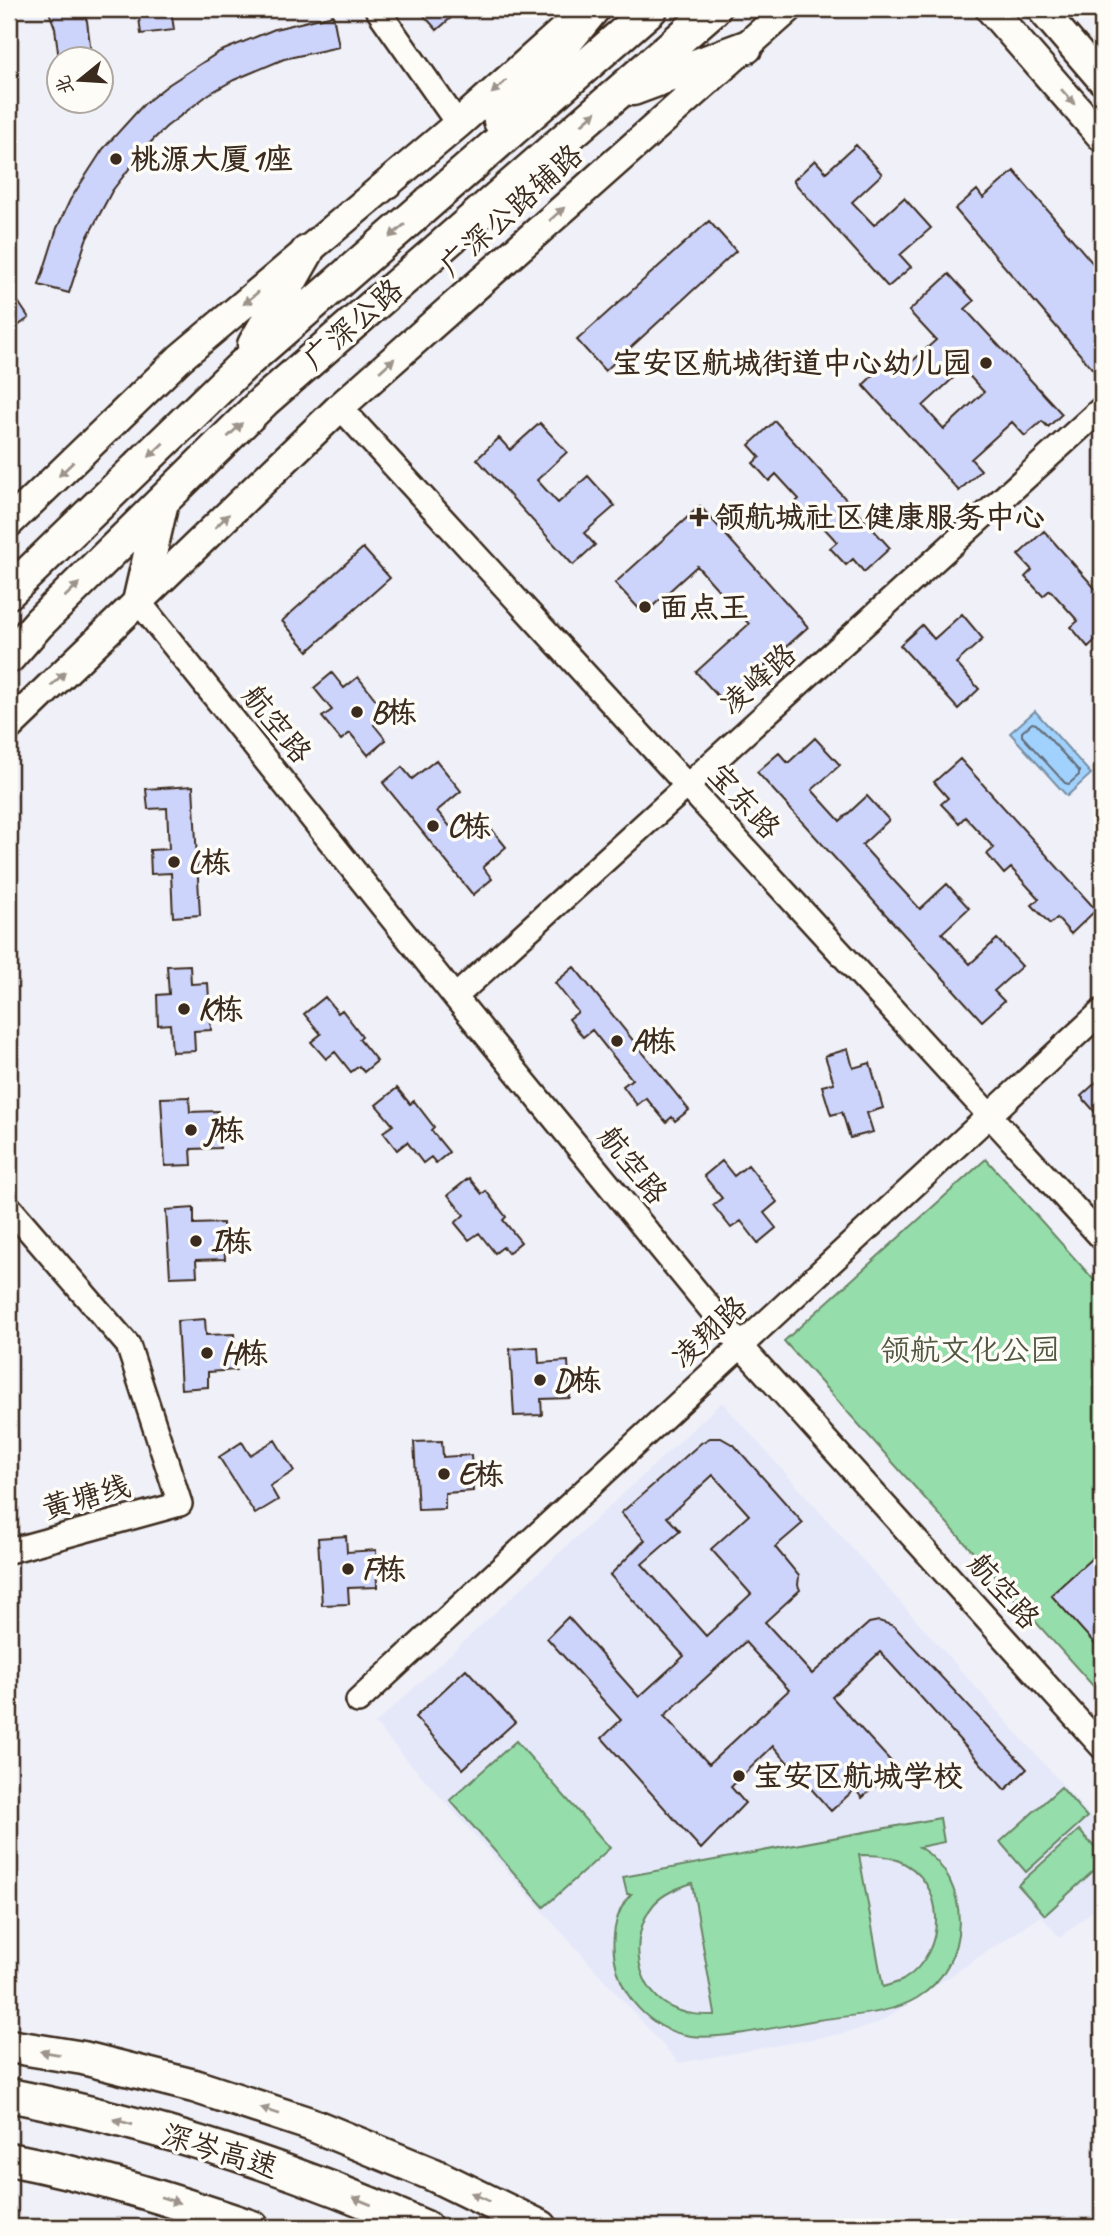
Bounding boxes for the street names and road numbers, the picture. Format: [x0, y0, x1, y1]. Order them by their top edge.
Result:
street label: 广深公路辅路 [431, 136, 591, 284]
street label: 广深公路 [295, 270, 411, 378]
street label: 凌峰路 [712, 635, 804, 723]
street label: 航空路 [234, 677, 320, 771]
street label: 宝东路 [699, 755, 789, 847]
street label: 航空路 [590, 1118, 676, 1212]
street label: 凌翔路 [663, 1287, 755, 1377]
street label: 黄塘线 [38, 1466, 134, 1528]
street label: 航空路 [960, 1545, 1048, 1637]
street label: 深岑高速 [157, 2115, 283, 2187]

